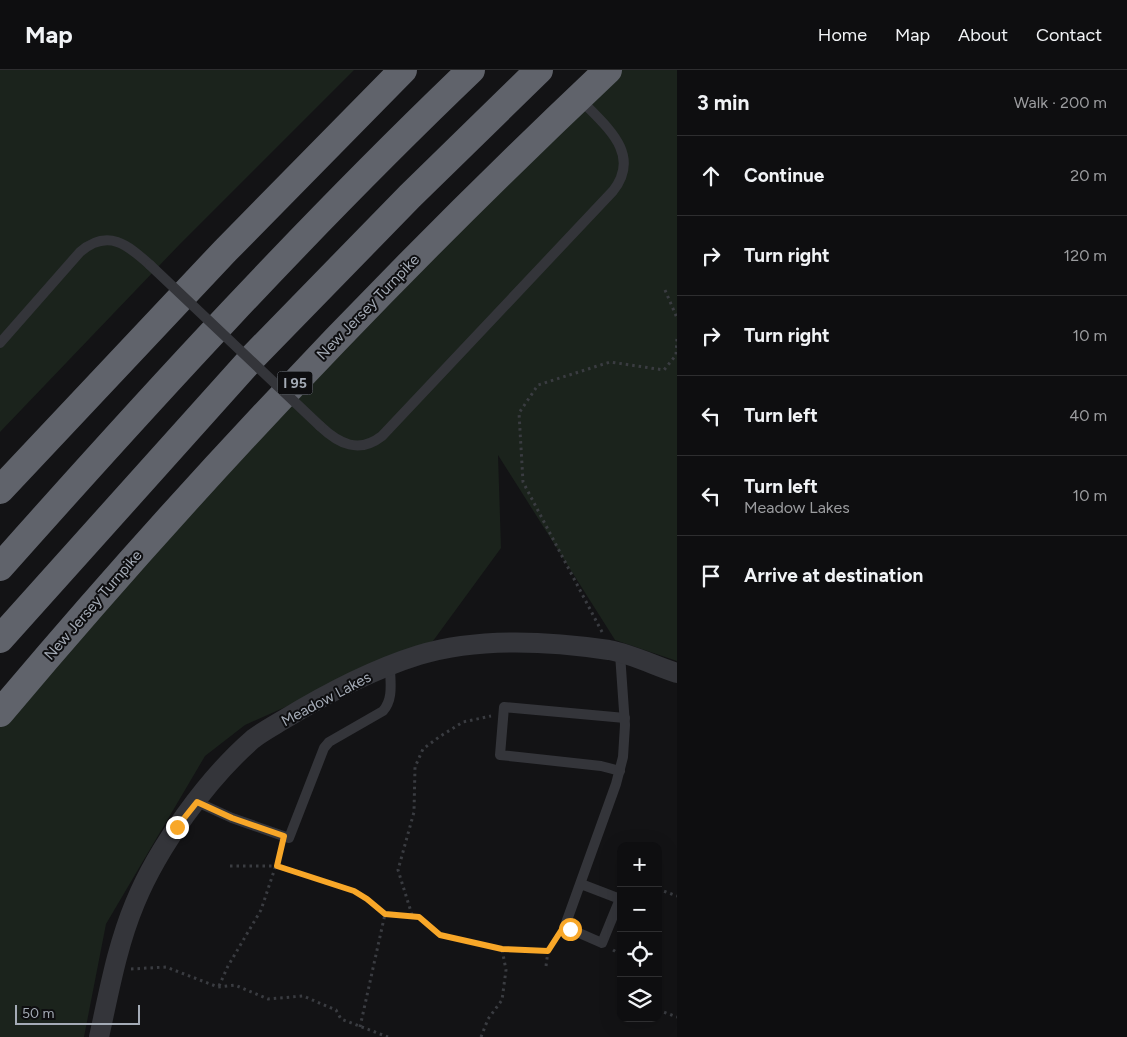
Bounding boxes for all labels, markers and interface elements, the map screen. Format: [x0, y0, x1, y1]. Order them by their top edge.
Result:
text: Map [25, 20, 73, 49]
text: Home [818, 24, 867, 46]
text: Map [895, 24, 930, 46]
text: About [958, 24, 1008, 46]
text: Contact [1036, 24, 1102, 46]
text: 3 min [697, 90, 749, 115]
text: Walk · 200 m [1014, 93, 1107, 112]
icon: ahead [697, 162, 725, 190]
text: Continue [744, 164, 824, 187]
text: 20 m [1070, 166, 1107, 185]
icon: right [697, 242, 725, 270]
text: Turn right [744, 244, 830, 267]
text: 120 m [1064, 246, 1107, 265]
street label: New Jersey Turnpike [313, 251, 423, 363]
icon: right [697, 322, 725, 350]
text: Turn right [744, 324, 830, 347]
text: 10 m [1073, 326, 1107, 345]
road number: I 95 [278, 372, 312, 394]
icon: left [697, 402, 725, 430]
text: Turn left [744, 404, 818, 427]
text: 40 m [1069, 406, 1107, 425]
text: Turn left [744, 475, 818, 498]
icon: left [697, 482, 725, 510]
text: 10 m [1073, 486, 1107, 505]
text: Meadow Lakes [744, 498, 850, 517]
street label: New Jersey Turnpike [40, 546, 146, 664]
icon: arrive [697, 562, 725, 590]
text: Arrive at destination [744, 564, 923, 587]
street label: Meadow Lakes [278, 668, 374, 730]
route end [166, 816, 189, 839]
map controls [617, 842, 662, 1022]
button: + [617, 842, 662, 887]
button: − [617, 887, 662, 932]
route start [559, 918, 582, 941]
button: locate [617, 932, 662, 977]
button: layers [617, 977, 662, 1022]
scale bar [15, 1002, 140, 1025]
text: 50 m [22, 1005, 54, 1022]

